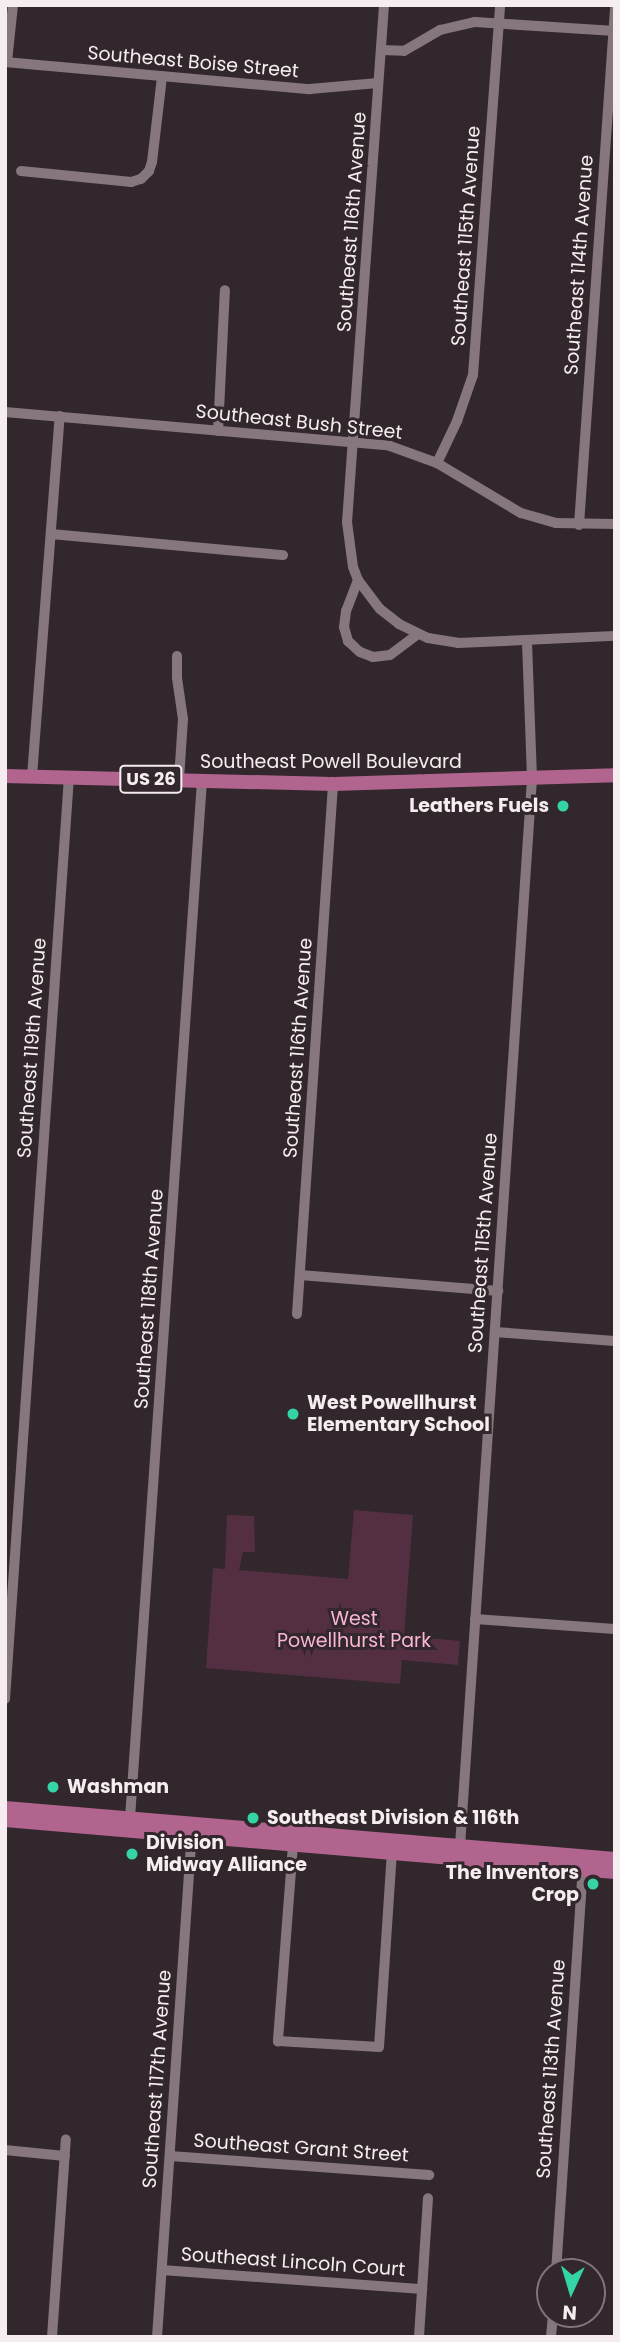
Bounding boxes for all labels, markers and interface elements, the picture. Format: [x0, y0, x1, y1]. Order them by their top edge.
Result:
street label: Southeast Boise Street [86, 41, 300, 83]
street label: Southeast 116th Avenue [333, 111, 371, 333]
street label: Southeast 115th Avenue [447, 125, 485, 347]
street label: Southeast 114th Avenue [560, 154, 598, 376]
street label: Southeast Bush Street [195, 400, 403, 444]
street label: Southeast Powell Boulevard [200, 751, 462, 773]
road number: US 26 [118, 764, 184, 794]
place label: Leathers Fuels [409, 795, 549, 817]
marker: Leathers Fuels [555, 798, 571, 814]
street label: Southeast 119th Avenue [13, 937, 51, 1159]
street label: Southeast 116th Avenue [279, 937, 317, 1159]
street label: Southeast 115th Avenue [464, 1132, 502, 1354]
street label: Southeast 118th Avenue [130, 1188, 168, 1410]
place label: West Powellhurst Elementary School [307, 1392, 490, 1436]
marker: West Powellhurst Elementary School [285, 1406, 301, 1422]
park label: West Powellhurst Park [277, 1608, 431, 1652]
place label: Washman [67, 1776, 169, 1798]
marker: Washman [45, 1779, 61, 1795]
place label: Southeast Division & 116th [267, 1807, 519, 1829]
marker: Southeast Division & 116th [245, 1810, 261, 1826]
place label: Division Midway Alliance [146, 1832, 307, 1876]
marker: Division Midway Alliance [124, 1846, 140, 1862]
place label: The Inventors Crop [446, 1862, 579, 1906]
marker: The Inventors Crop [585, 1876, 601, 1892]
street label: Southeast 113th Avenue [532, 1959, 570, 2179]
street label: Southeast 117th Avenue [138, 1969, 176, 2189]
street label: Southeast Grant Street [193, 2129, 409, 2167]
street label: Southeast Lincoln Court [180, 2243, 406, 2281]
north arrow [536, 2258, 606, 2328]
text: N [562, 2298, 578, 2326]

